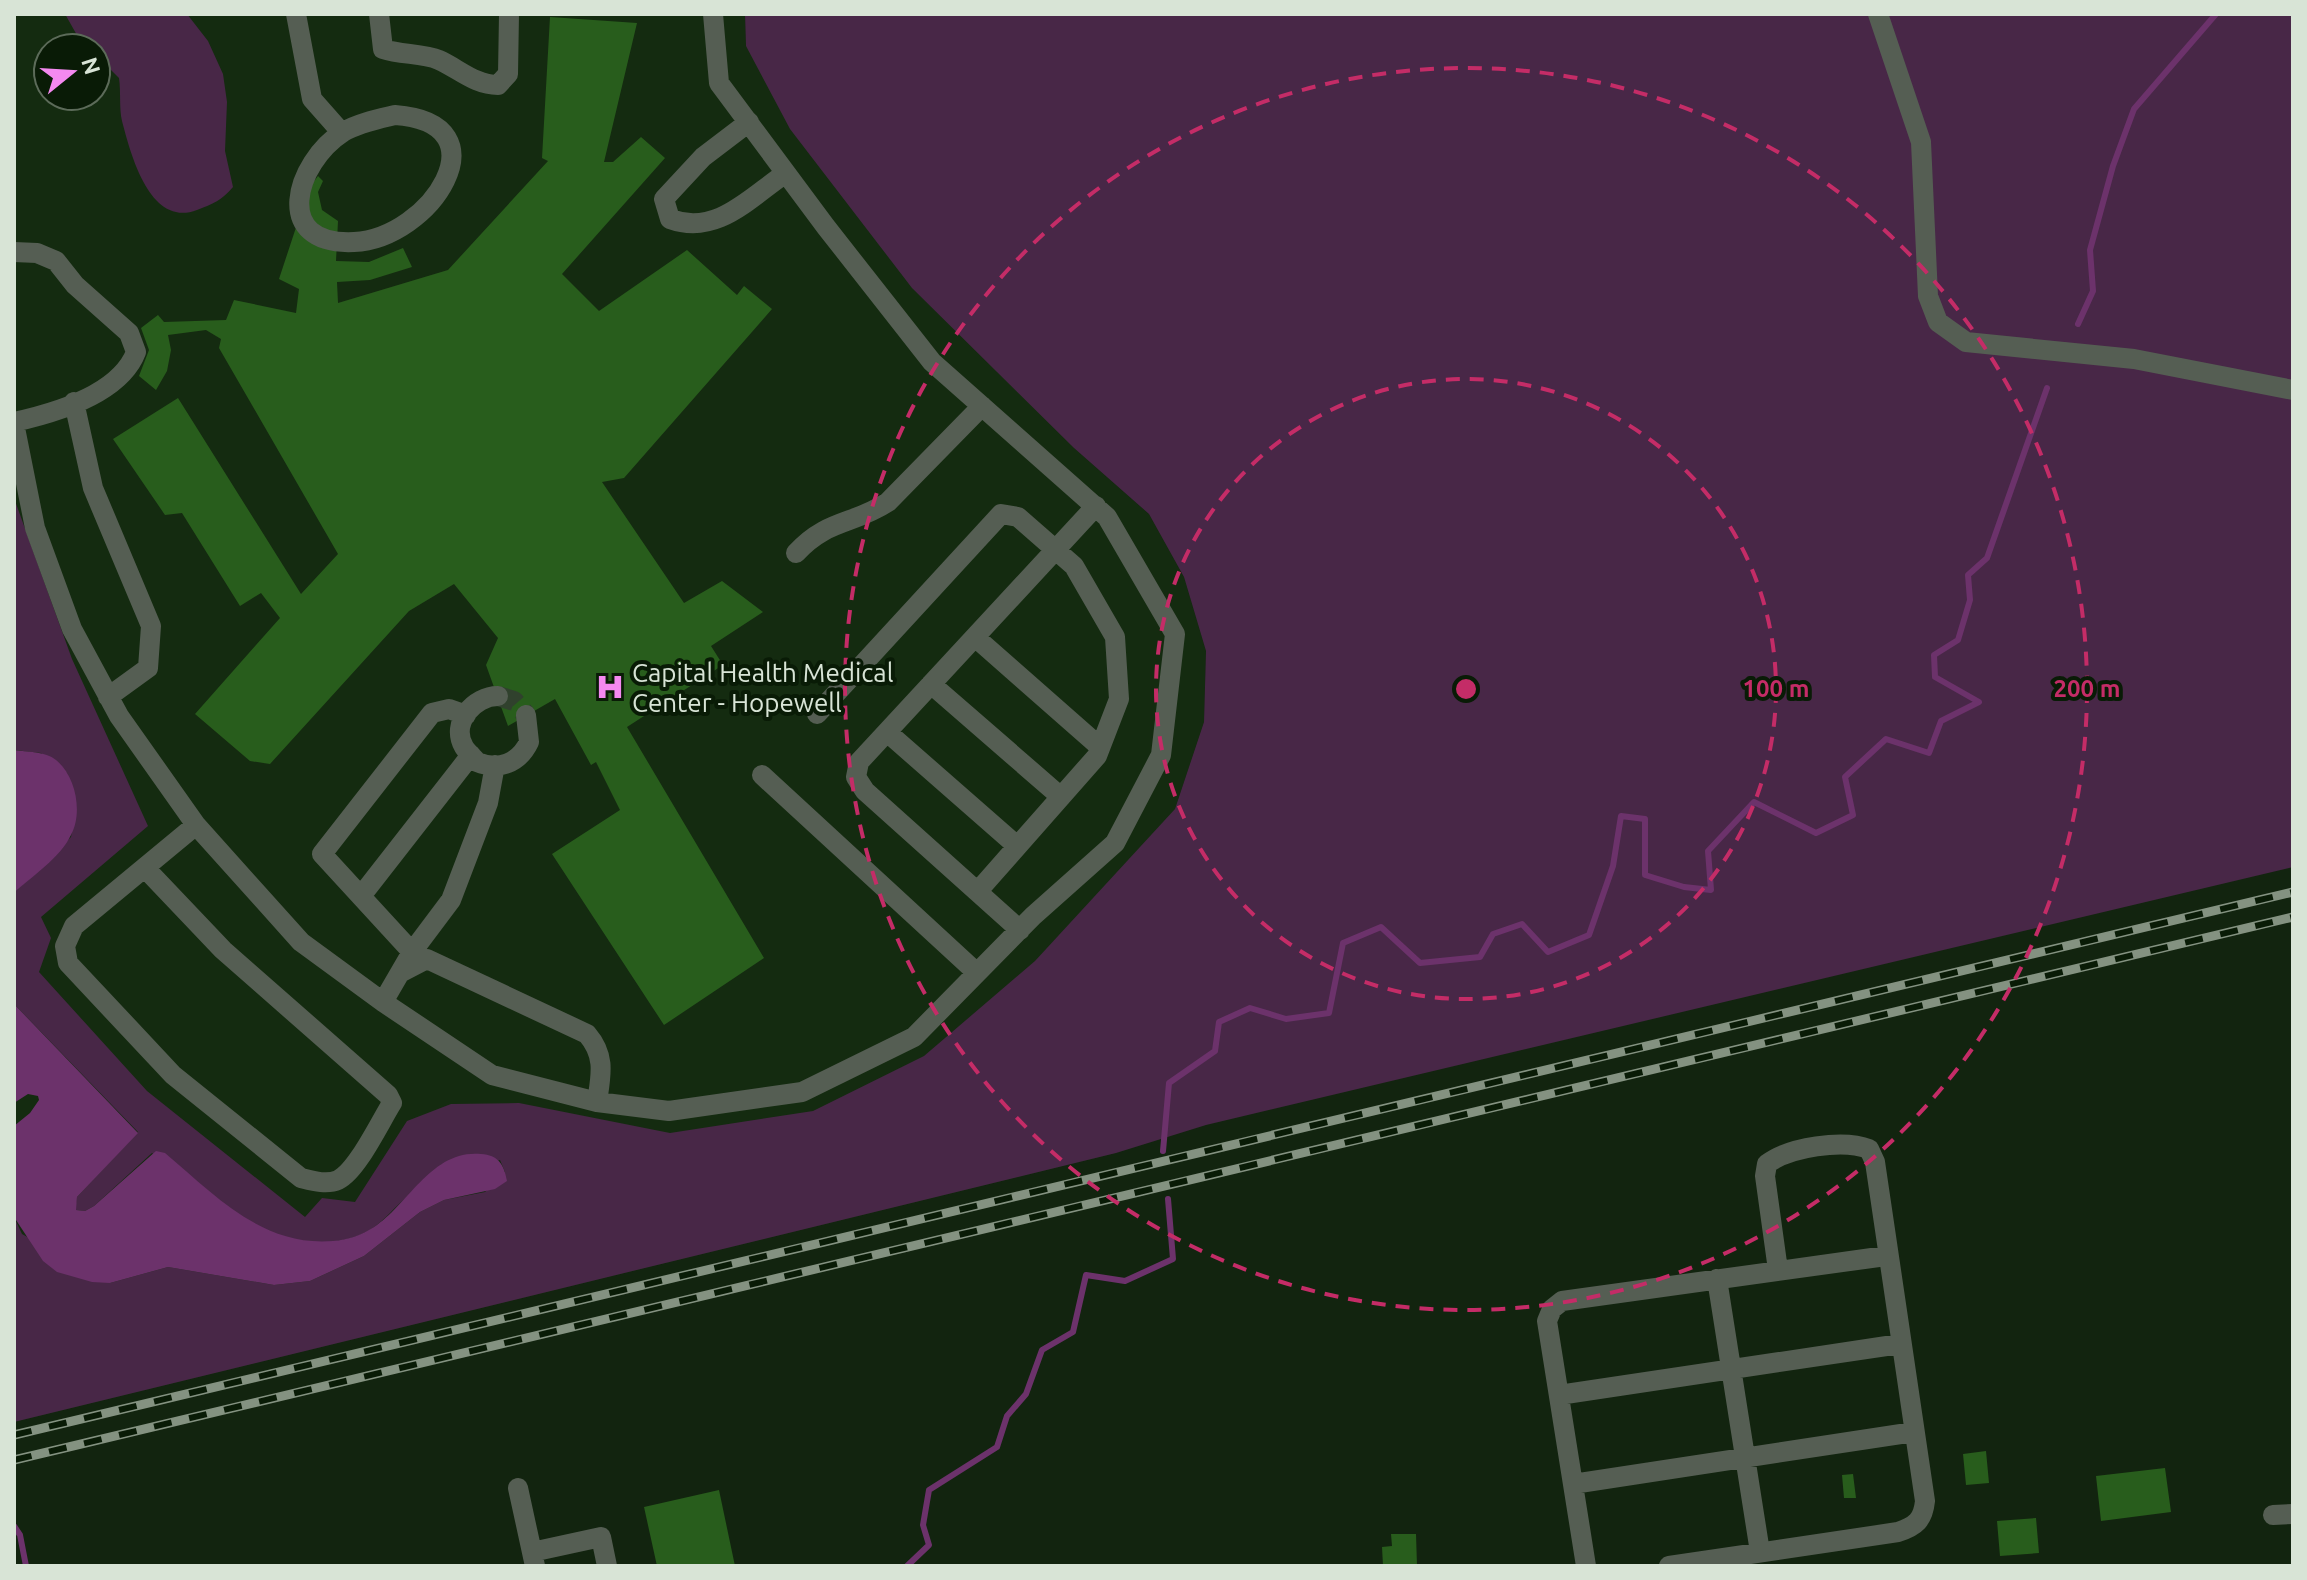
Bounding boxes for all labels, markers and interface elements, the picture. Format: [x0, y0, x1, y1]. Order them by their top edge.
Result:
north arrow [32, 32, 112, 112]
text: N [77, 54, 106, 77]
place label: Capital Health Medical Center - Hopewell [632, 658, 894, 717]
hospital icon: Capital Health Medical Center - Hopewell [595, 672, 625, 702]
centre of rings [1452, 675, 1480, 703]
text: 100 m [1743, 675, 1809, 702]
text: 200 m [2054, 675, 2120, 702]

